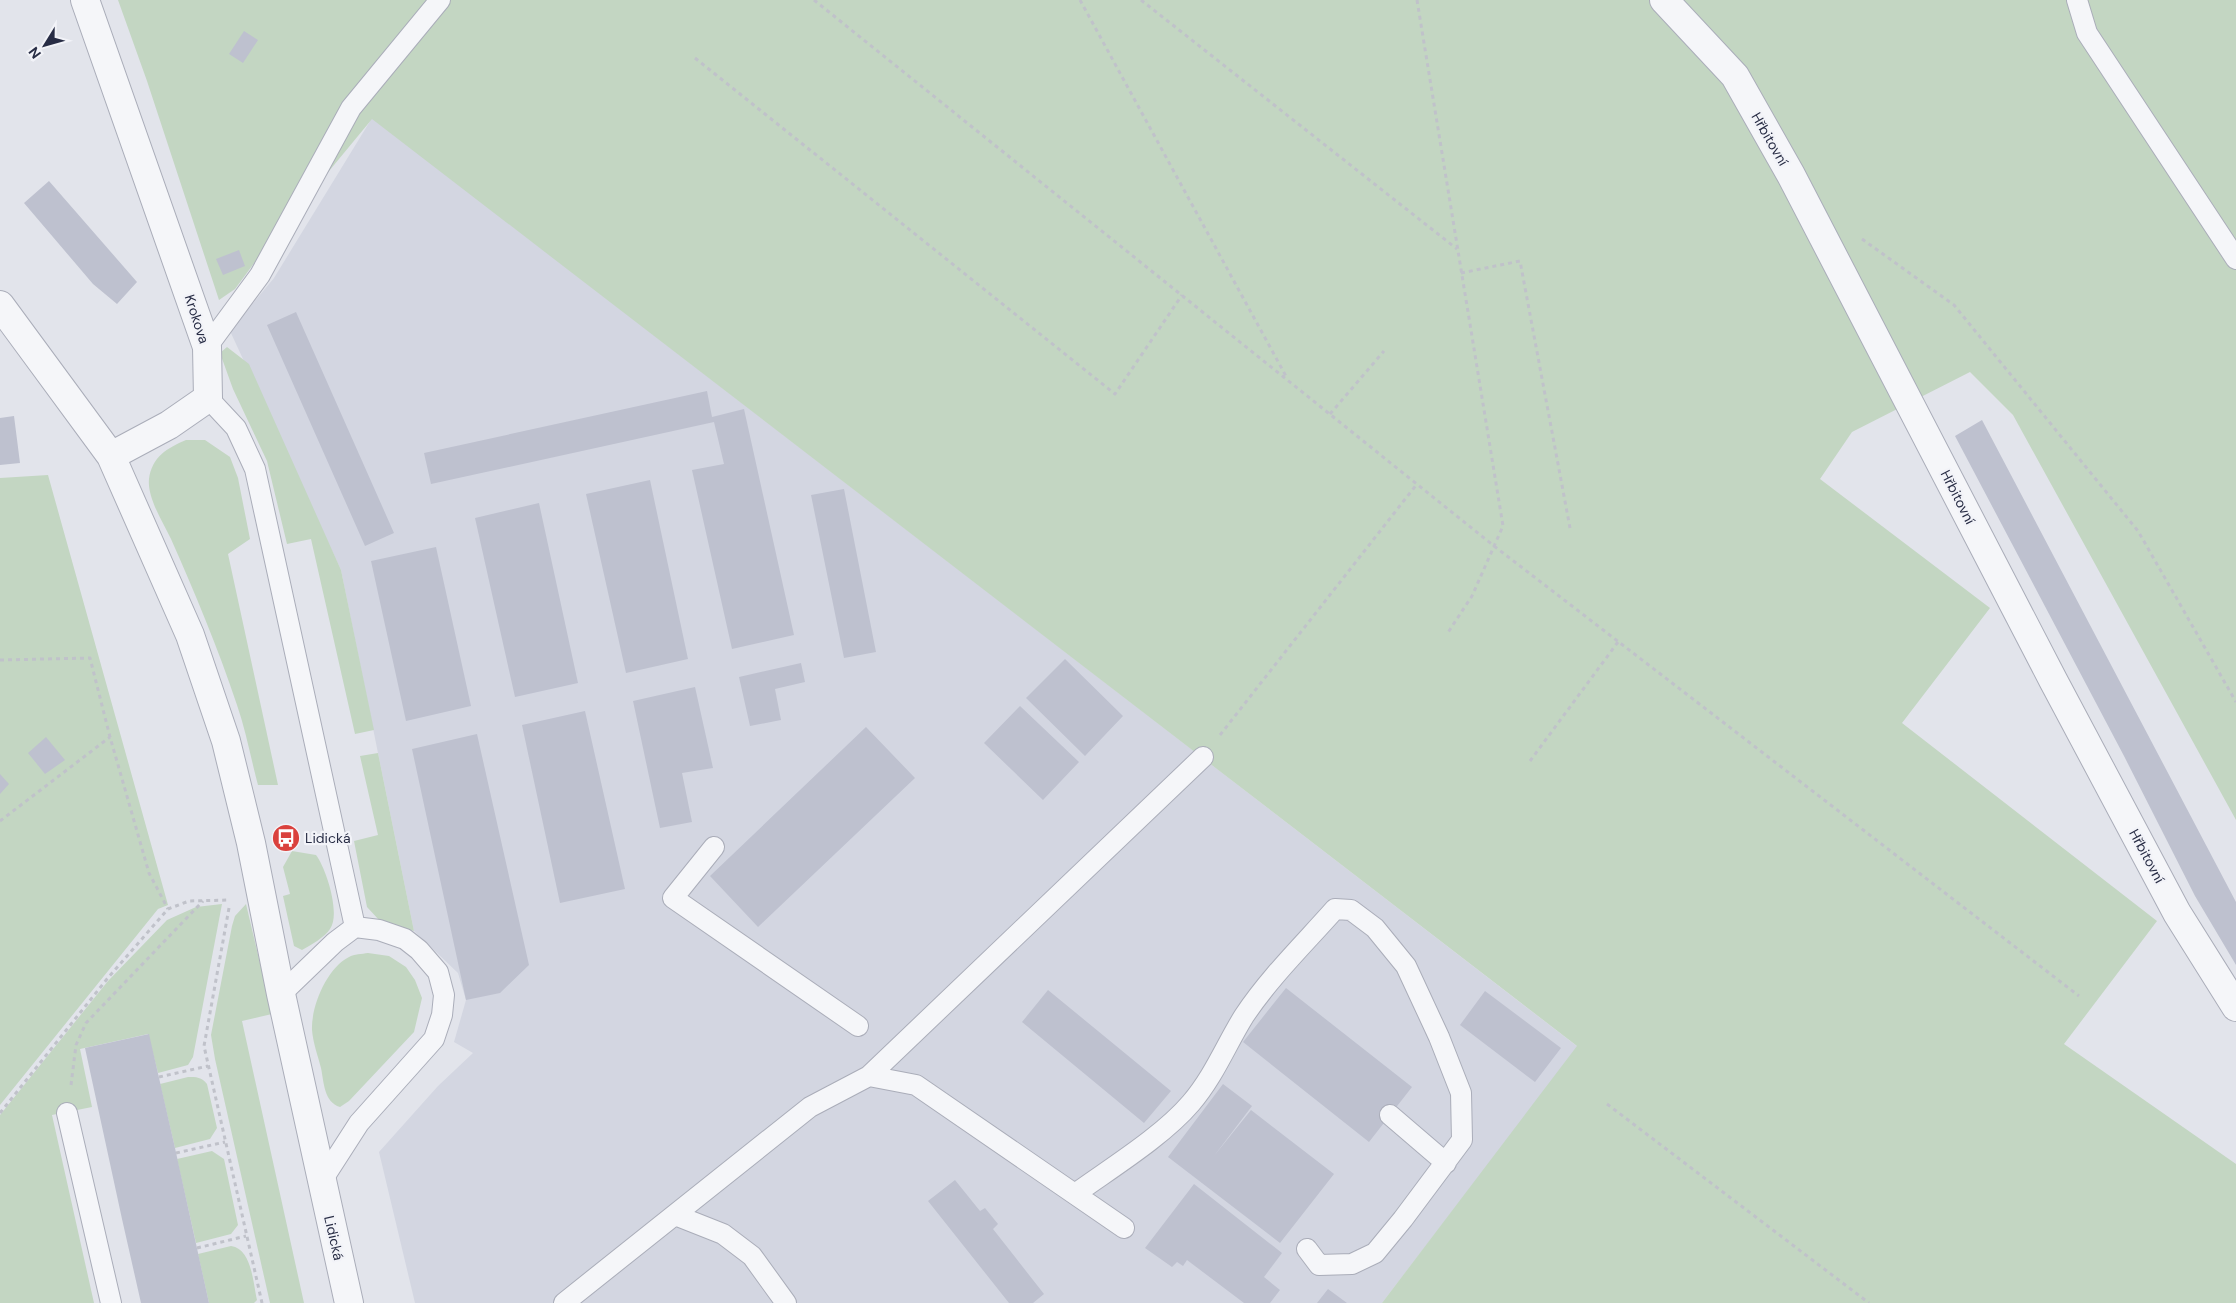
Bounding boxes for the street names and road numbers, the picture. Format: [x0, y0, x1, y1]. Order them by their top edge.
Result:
street label: Hřbitovní [1748, 109, 1793, 170]
street label: Krokova [181, 292, 213, 346]
street label: Hřbitovní [1937, 467, 1980, 528]
street label: Hřbitovní [2125, 826, 2169, 887]
street label: Lidická [320, 1214, 348, 1262]

